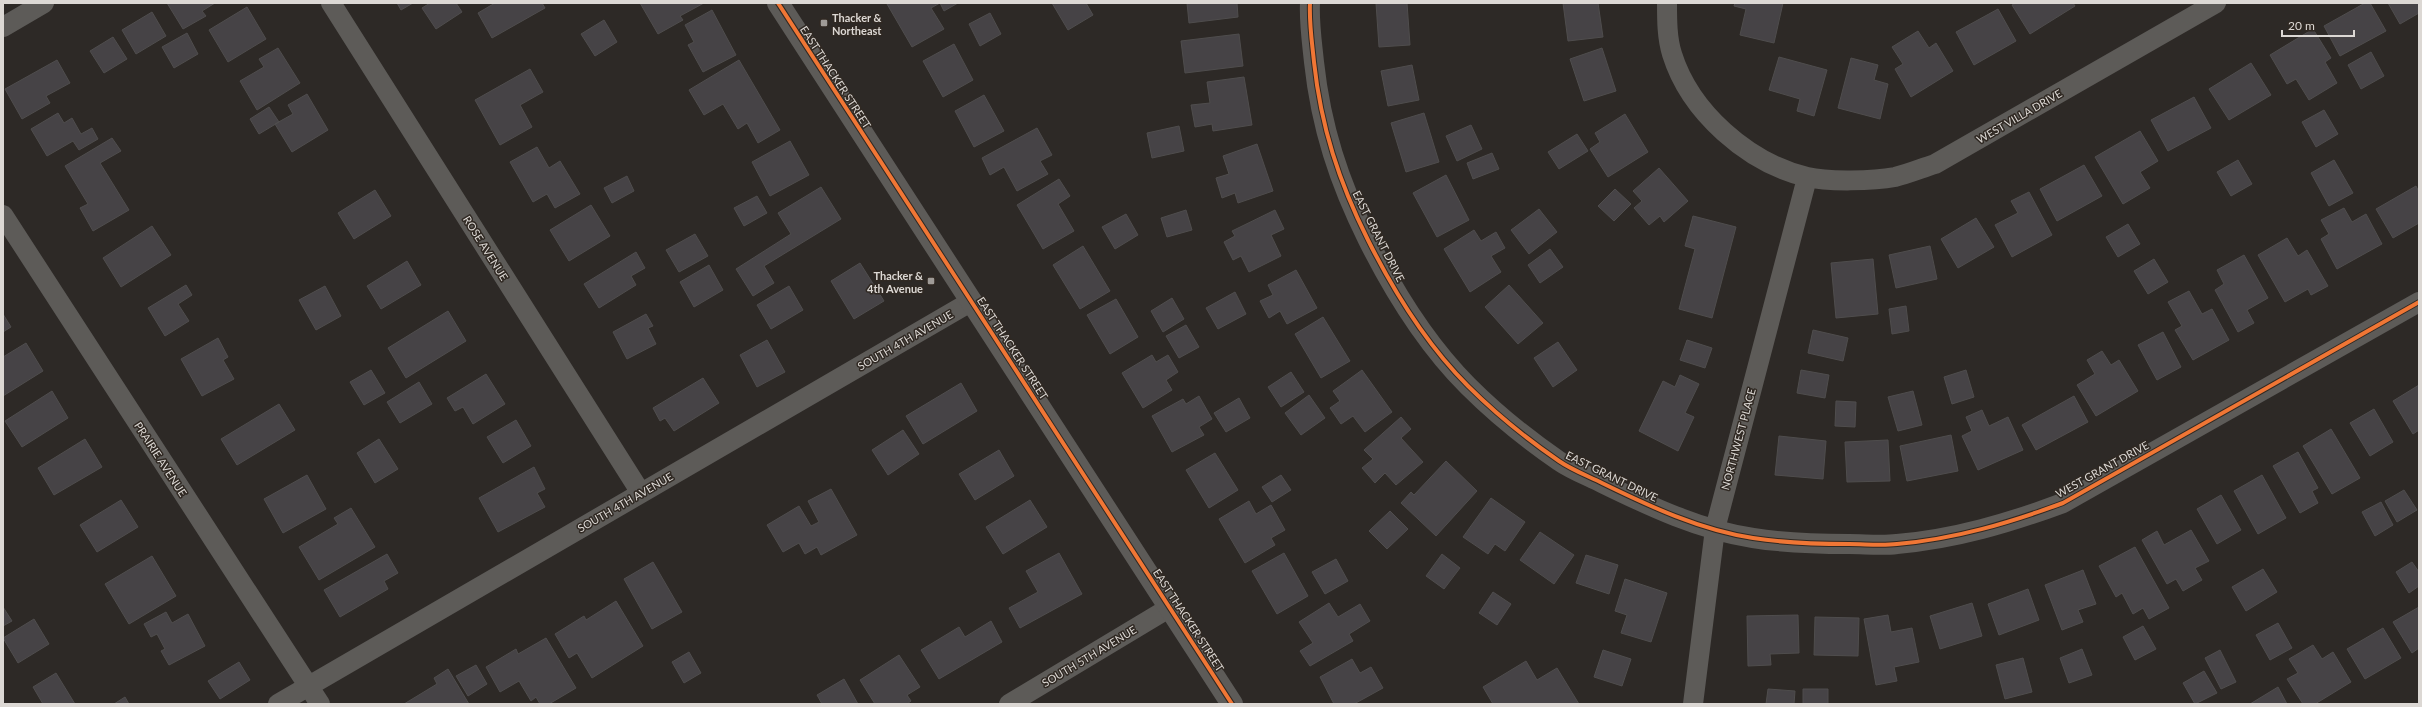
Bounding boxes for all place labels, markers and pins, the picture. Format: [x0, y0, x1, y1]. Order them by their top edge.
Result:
place label: Thacker & Northeast [832, 11, 882, 37]
marker: Thacker & Northeast [819, 18, 829, 28]
place label: Thacker & 4th Avenue [867, 269, 923, 295]
marker: Thacker & 4th Avenue [926, 276, 936, 286]

